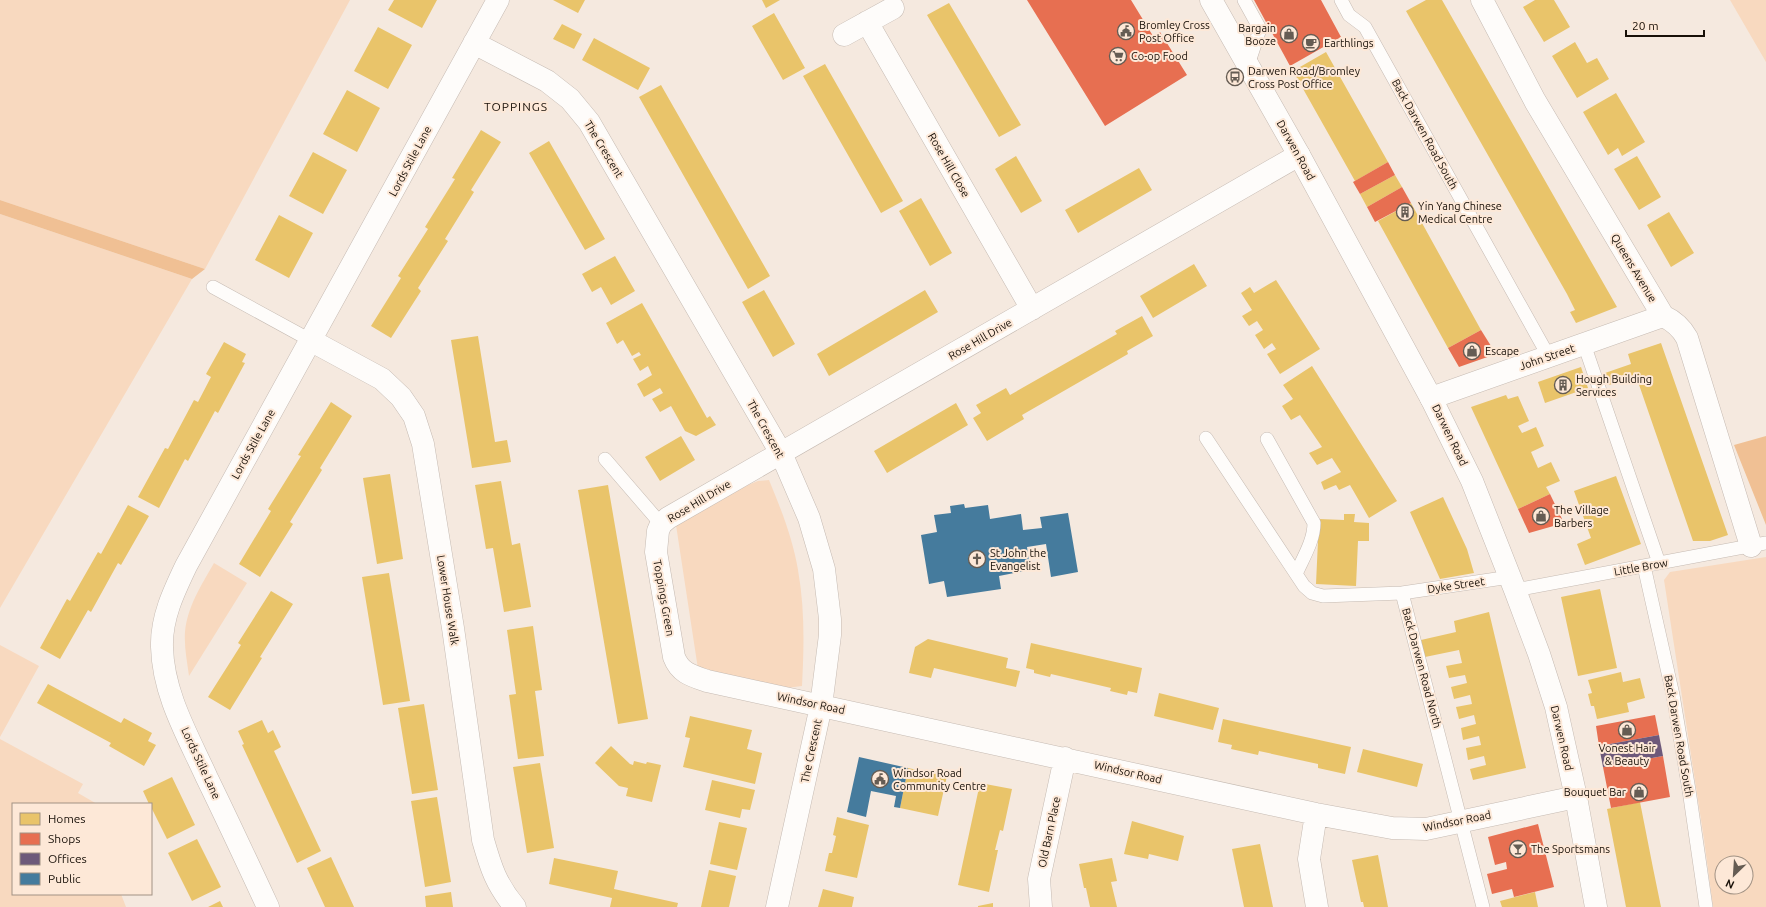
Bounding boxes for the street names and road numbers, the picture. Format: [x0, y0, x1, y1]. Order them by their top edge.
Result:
street label: Back Darwen Road South [1390, 77, 1460, 191]
street label: The Crescent [582, 118, 626, 180]
street label: Darwen Road [1275, 118, 1317, 182]
street label: Lords Stile Lane [386, 124, 434, 198]
street label: Rose Hill Close [926, 131, 972, 199]
street label: Queens Avenue [1609, 232, 1659, 304]
street label: Rose Hill Drive [946, 316, 1014, 362]
street label: John Street [1518, 342, 1577, 372]
street label: The Crescent [745, 398, 787, 461]
street label: Darwen Road [1430, 402, 1470, 468]
street label: Lords Stile Lane [229, 407, 277, 481]
street label: Rose Hill Drive [665, 478, 733, 524]
street label: Lower House Walk [435, 554, 461, 646]
street label: Little Brow [1613, 556, 1669, 578]
street label: Toppings Green [651, 559, 677, 637]
street label: Dyke Street [1427, 575, 1486, 595]
street label: Back Darwen Road North [1400, 607, 1444, 729]
street label: Back Darwen Road South [1662, 674, 1696, 798]
street label: Windsor Road [776, 690, 846, 716]
street label: Darwen Road [1549, 704, 1575, 772]
street label: The Crescent [798, 718, 824, 784]
street label: Lords Stile Lane [179, 725, 223, 801]
street label: Windsor Road [1093, 758, 1163, 786]
street label: Old Barn Place [1036, 795, 1062, 869]
street label: Windsor Road [1422, 809, 1492, 833]

